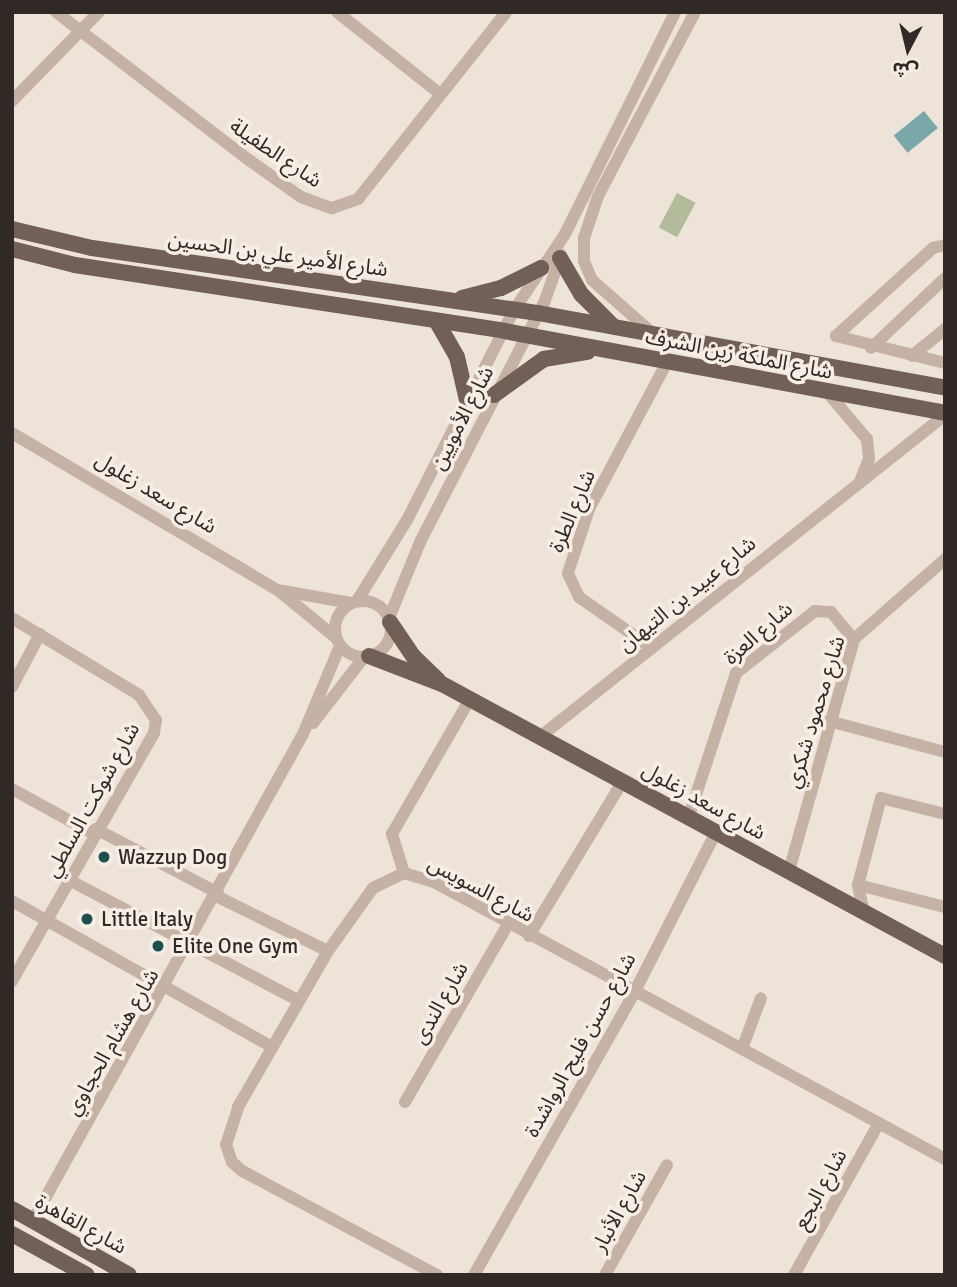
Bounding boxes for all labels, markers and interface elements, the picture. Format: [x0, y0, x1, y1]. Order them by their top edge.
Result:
north arrow [873, 14, 943, 84]
text: ش [891, 56, 920, 83]
street label: شارع الطفيلة [225, 113, 327, 193]
street label: شارع الأمير علي بن الحسين [166, 226, 390, 282]
street label: شارع الملكة زين الشرف [643, 324, 835, 384]
street label: شارع الأمويين [425, 362, 499, 474]
street label: شارع سعد زغلول [91, 447, 221, 539]
street label: شارع الطرة [543, 466, 601, 556]
street label: شارع عبيد بن التيهان [613, 531, 761, 657]
street label: شارع العزة [718, 596, 798, 670]
street label: شارع محمود شكري [780, 633, 850, 791]
street label: شارع شوكت السلطي [39, 718, 145, 882]
street label: شارع سعد زغلول [638, 757, 770, 845]
place label: Wazzup Dog [118, 844, 227, 870]
marker: Wazzup Dog [96, 849, 112, 865]
street label: شارع السويس [424, 850, 538, 928]
place label: Little Italy [101, 906, 193, 932]
marker: Little Italy [79, 911, 95, 927]
place label: Elite One Gym [172, 933, 298, 959]
marker: Elite One Gym [150, 938, 166, 954]
street label: شارع حسن فليح الرواشدة [519, 948, 641, 1142]
street label: شارع الندى [407, 958, 473, 1048]
street label: شارع هشام الحجاوي [60, 964, 164, 1120]
street label: شارع البجع [788, 1145, 852, 1233]
street label: شارع الأنبار [586, 1166, 652, 1256]
street label: شارع القاهرة [31, 1189, 131, 1259]

